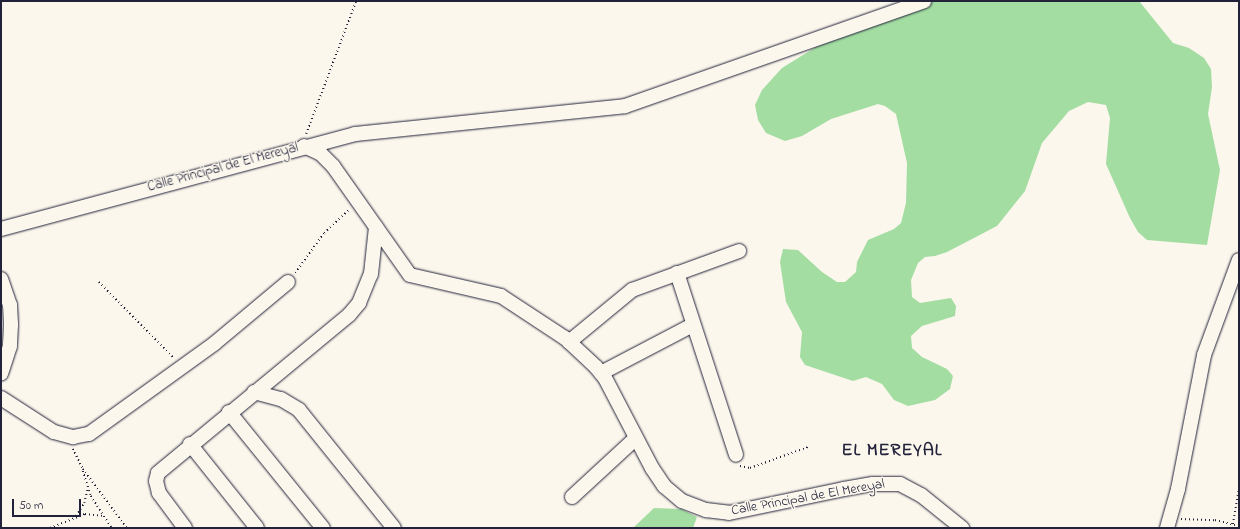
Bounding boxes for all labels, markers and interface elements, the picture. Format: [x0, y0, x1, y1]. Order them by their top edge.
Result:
street label: Calle Principal de El Mereyal [146, 140, 300, 196]
district label: EL MEREYAL [842, 440, 942, 462]
street label: Calle Principal de El Mereyal [730, 476, 886, 520]
scale bar [14, 491, 83, 517]
text: 50 m [19, 497, 43, 515]

